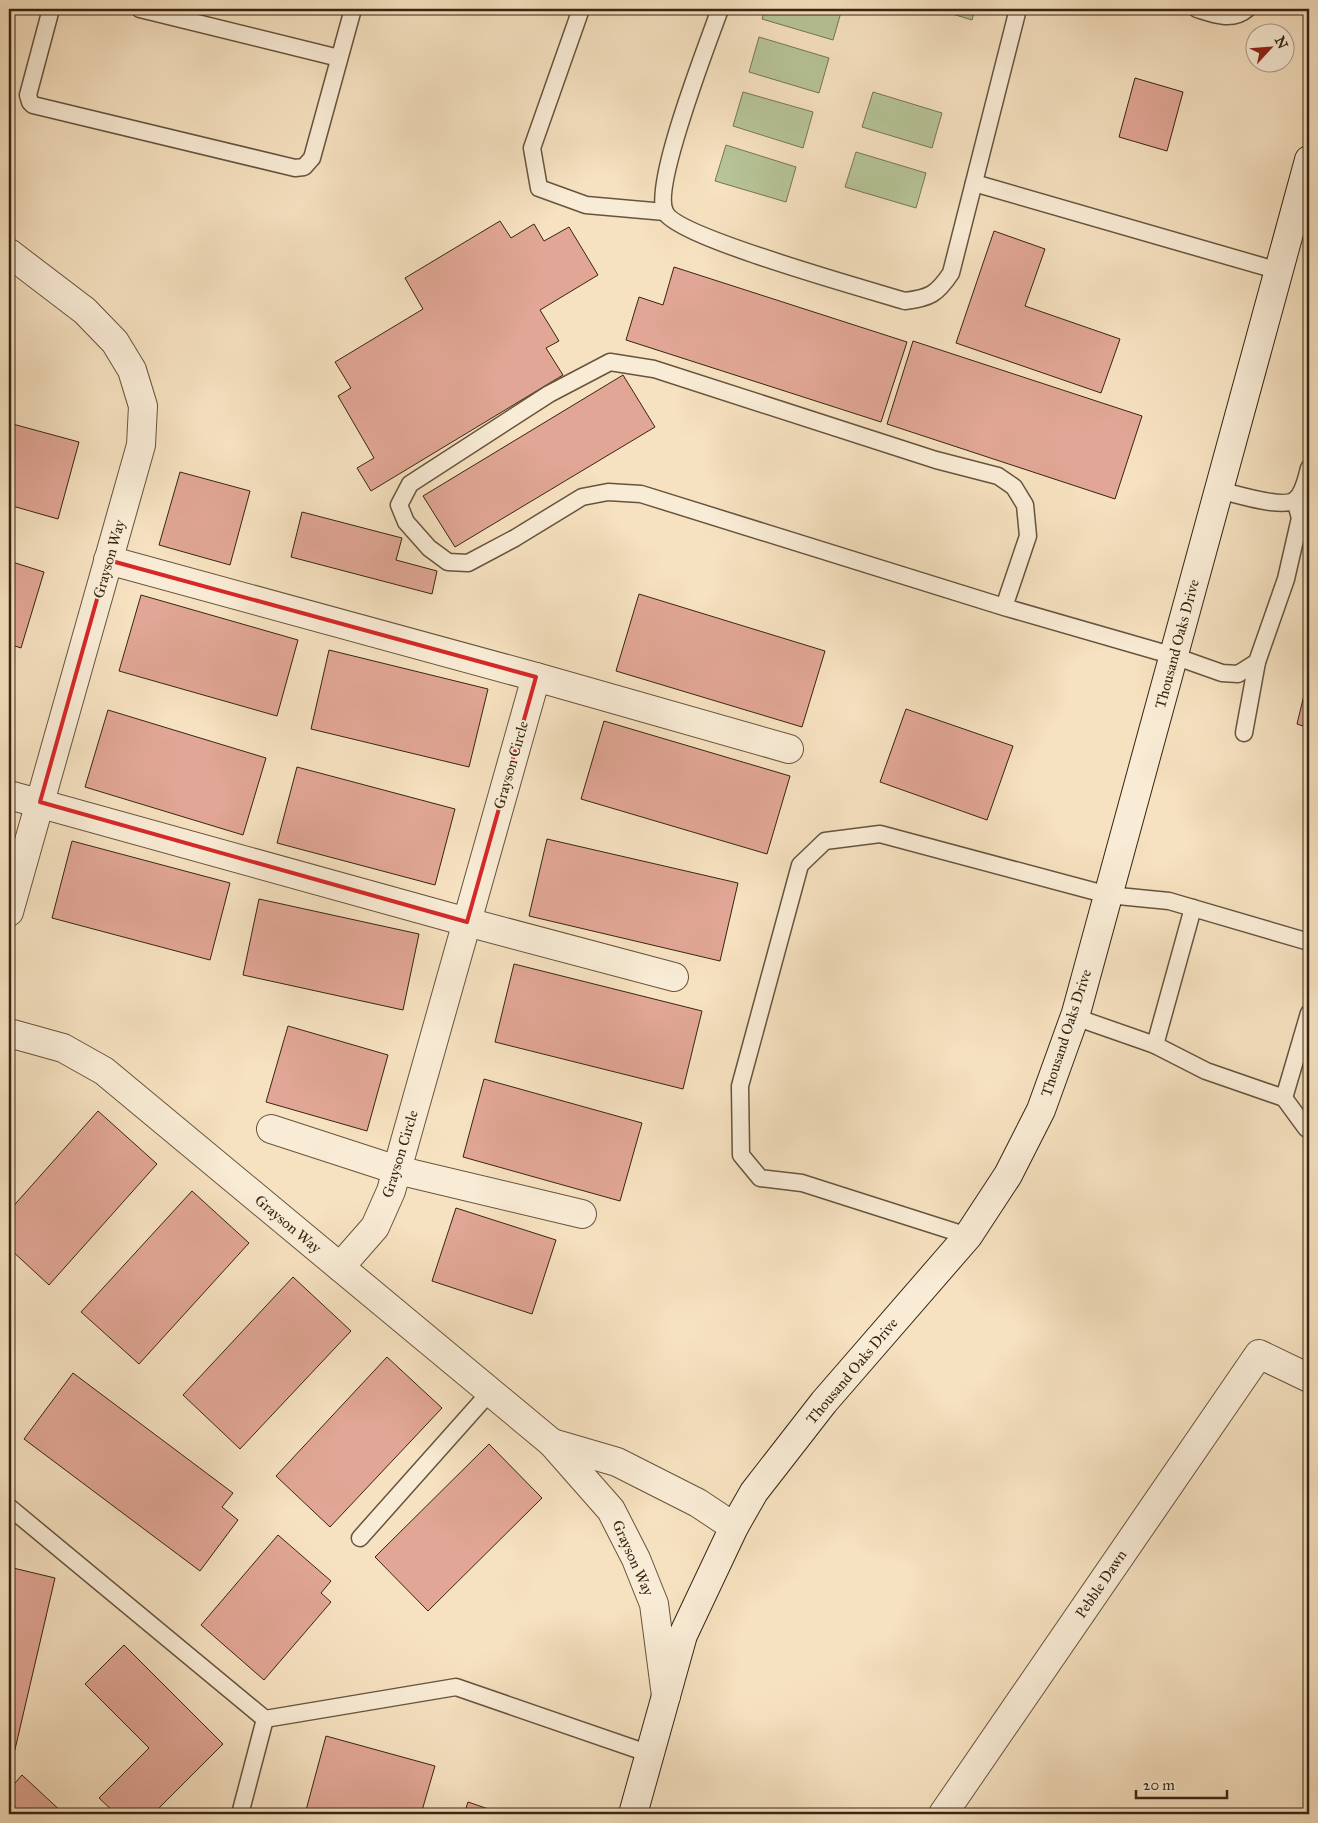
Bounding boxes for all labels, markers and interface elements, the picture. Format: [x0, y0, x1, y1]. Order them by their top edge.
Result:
north arrow [1246, 22, 1296, 72]
text: N [1271, 33, 1292, 52]
street label: Grayson Way [89, 517, 129, 600]
street label: Thousand Oaks Drive [1151, 577, 1203, 711]
street label: Grayson Circle [490, 719, 532, 811]
street label: Thousand Oaks Drive [1037, 967, 1095, 1099]
street label: Grayson Circle [378, 1108, 422, 1200]
street label: Grayson Way [251, 1191, 326, 1258]
street label: Thousand Oaks Drive [802, 1314, 902, 1428]
street label: Grayson Way [608, 1517, 658, 1600]
street label: Pebble Dawn [1072, 1546, 1130, 1622]
scale bar [1136, 1768, 1227, 1800]
text: 20 m [1143, 1776, 1175, 1794]

